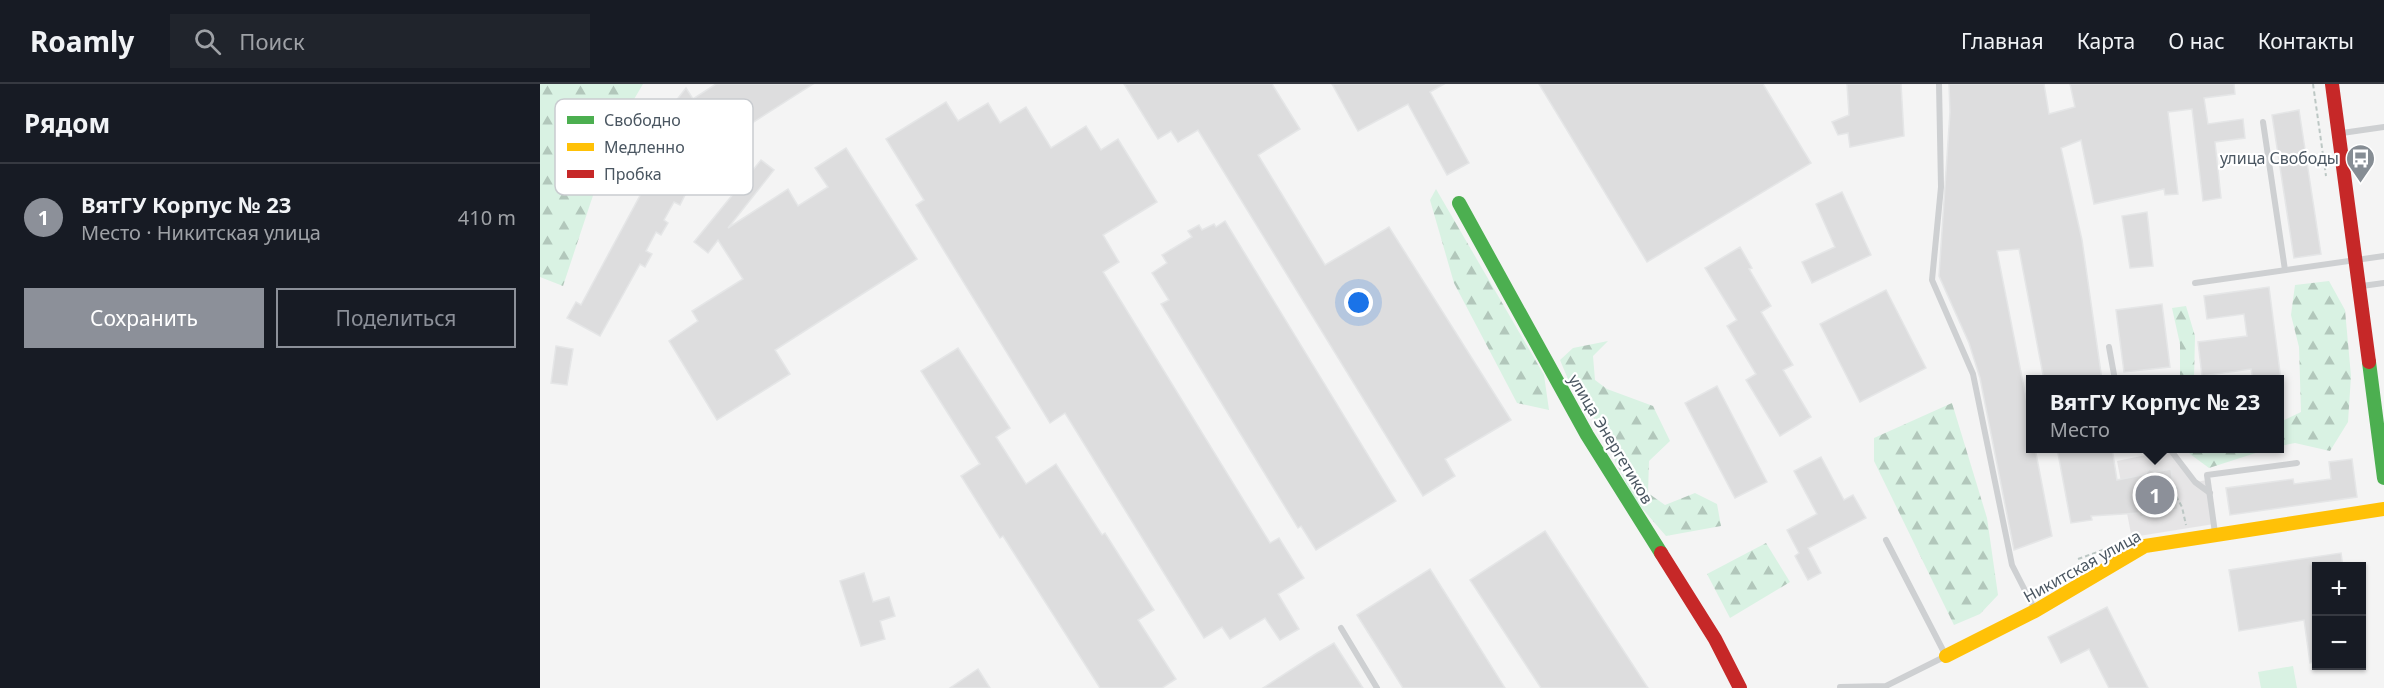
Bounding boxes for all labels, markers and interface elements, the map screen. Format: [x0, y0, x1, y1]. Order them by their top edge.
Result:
search box [170, 14, 590, 68]
text: Roamly [30, 22, 134, 60]
icon: search [191, 25, 224, 58]
text: Поиск [239, 26, 305, 56]
text: Главная [1961, 27, 2044, 55]
text: Карта [2077, 27, 2135, 55]
text: О нас [2168, 27, 2225, 55]
text: Контакты [2258, 27, 2354, 55]
legend [555, 99, 753, 195]
text: Рядом [24, 105, 110, 141]
text: Свободно [604, 109, 681, 131]
text: Медленно [604, 136, 685, 158]
bus stop icon: улица Свободы [2344, 142, 2376, 184]
place label: улица Свободы [2220, 147, 2339, 169]
text: Пробка [604, 163, 662, 185]
text: ВятГУ Корпус № 23 [81, 189, 291, 219]
text: 1 [38, 204, 49, 231]
text: 410 m [458, 204, 516, 231]
text: Место · Никитская улица [81, 219, 321, 246]
button: Сохранить [24, 288, 264, 348]
button: Поделиться [276, 288, 516, 348]
your location [1344, 288, 1373, 317]
street label: улица Энергетиков [1564, 370, 1658, 508]
popup [2026, 375, 2284, 453]
text: ВятГУ Корпус № 23 [2050, 386, 2260, 416]
text: Место [2050, 416, 2110, 443]
pin: 1 [2136, 472, 2174, 518]
street label: Никитская улица [2019, 525, 2145, 607]
map controls [2312, 562, 2366, 670]
button: + [2312, 562, 2366, 616]
button: − [2312, 616, 2366, 670]

